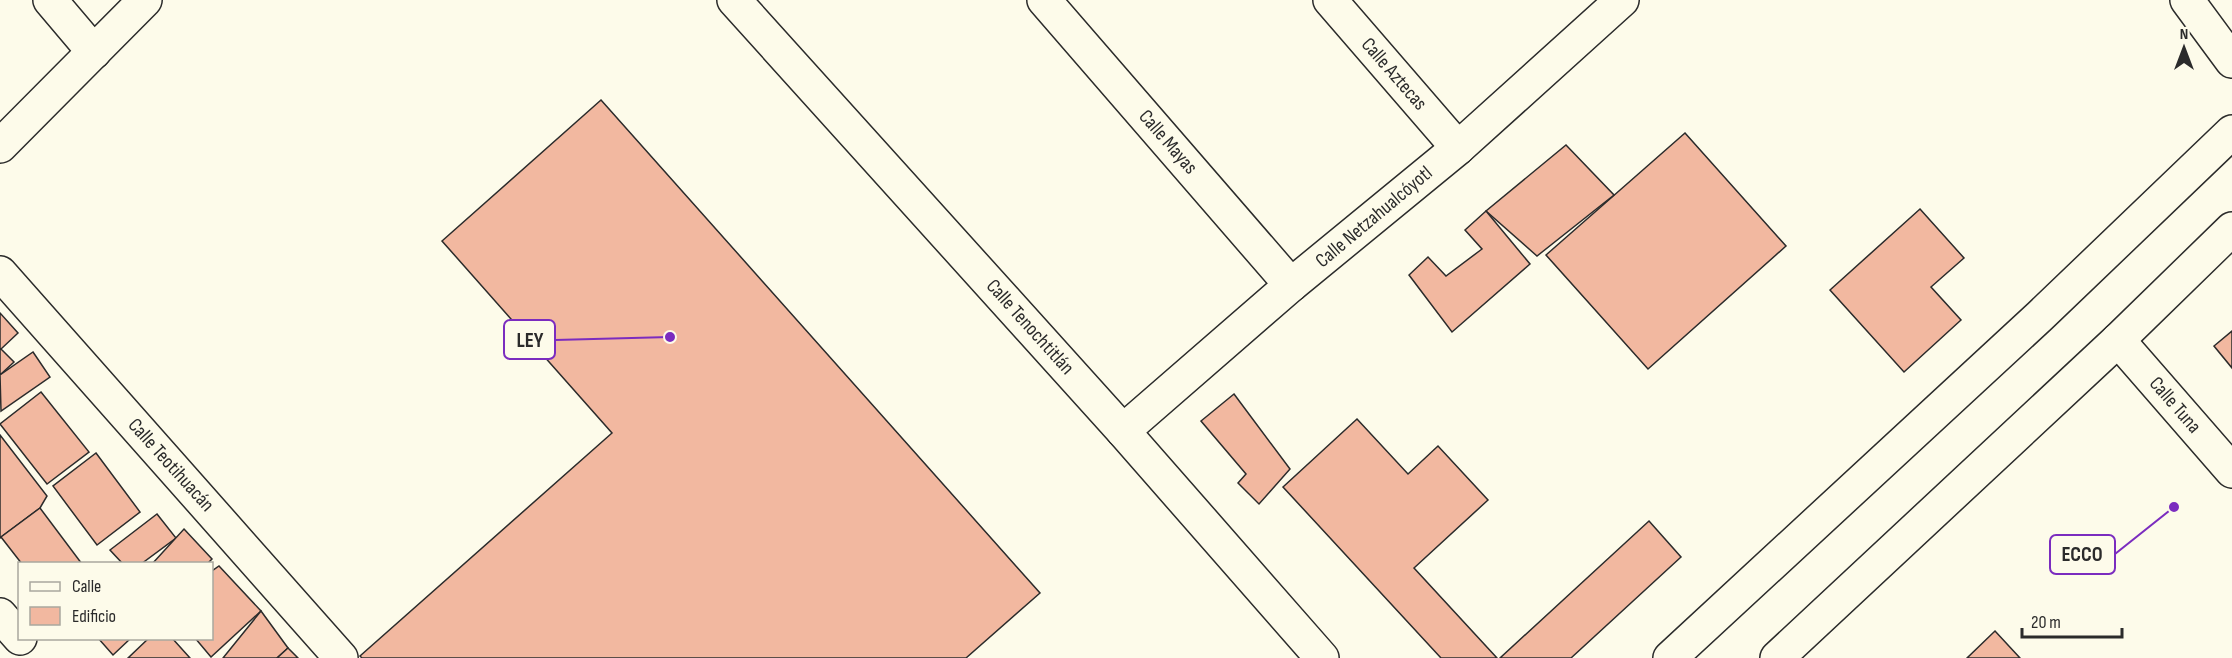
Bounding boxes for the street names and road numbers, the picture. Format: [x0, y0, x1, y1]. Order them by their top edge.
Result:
street label: Calle Aztecas [1356, 33, 1432, 115]
street label: Calle Mayas [1134, 105, 1202, 179]
street label: Calle Netzahualcóyotl [1311, 161, 1437, 273]
street label: Calle Tenochtitlán [981, 274, 1079, 380]
street label: Calle Tuna [2144, 372, 2206, 438]
street label: Calle Teotihuacán [123, 413, 219, 517]

